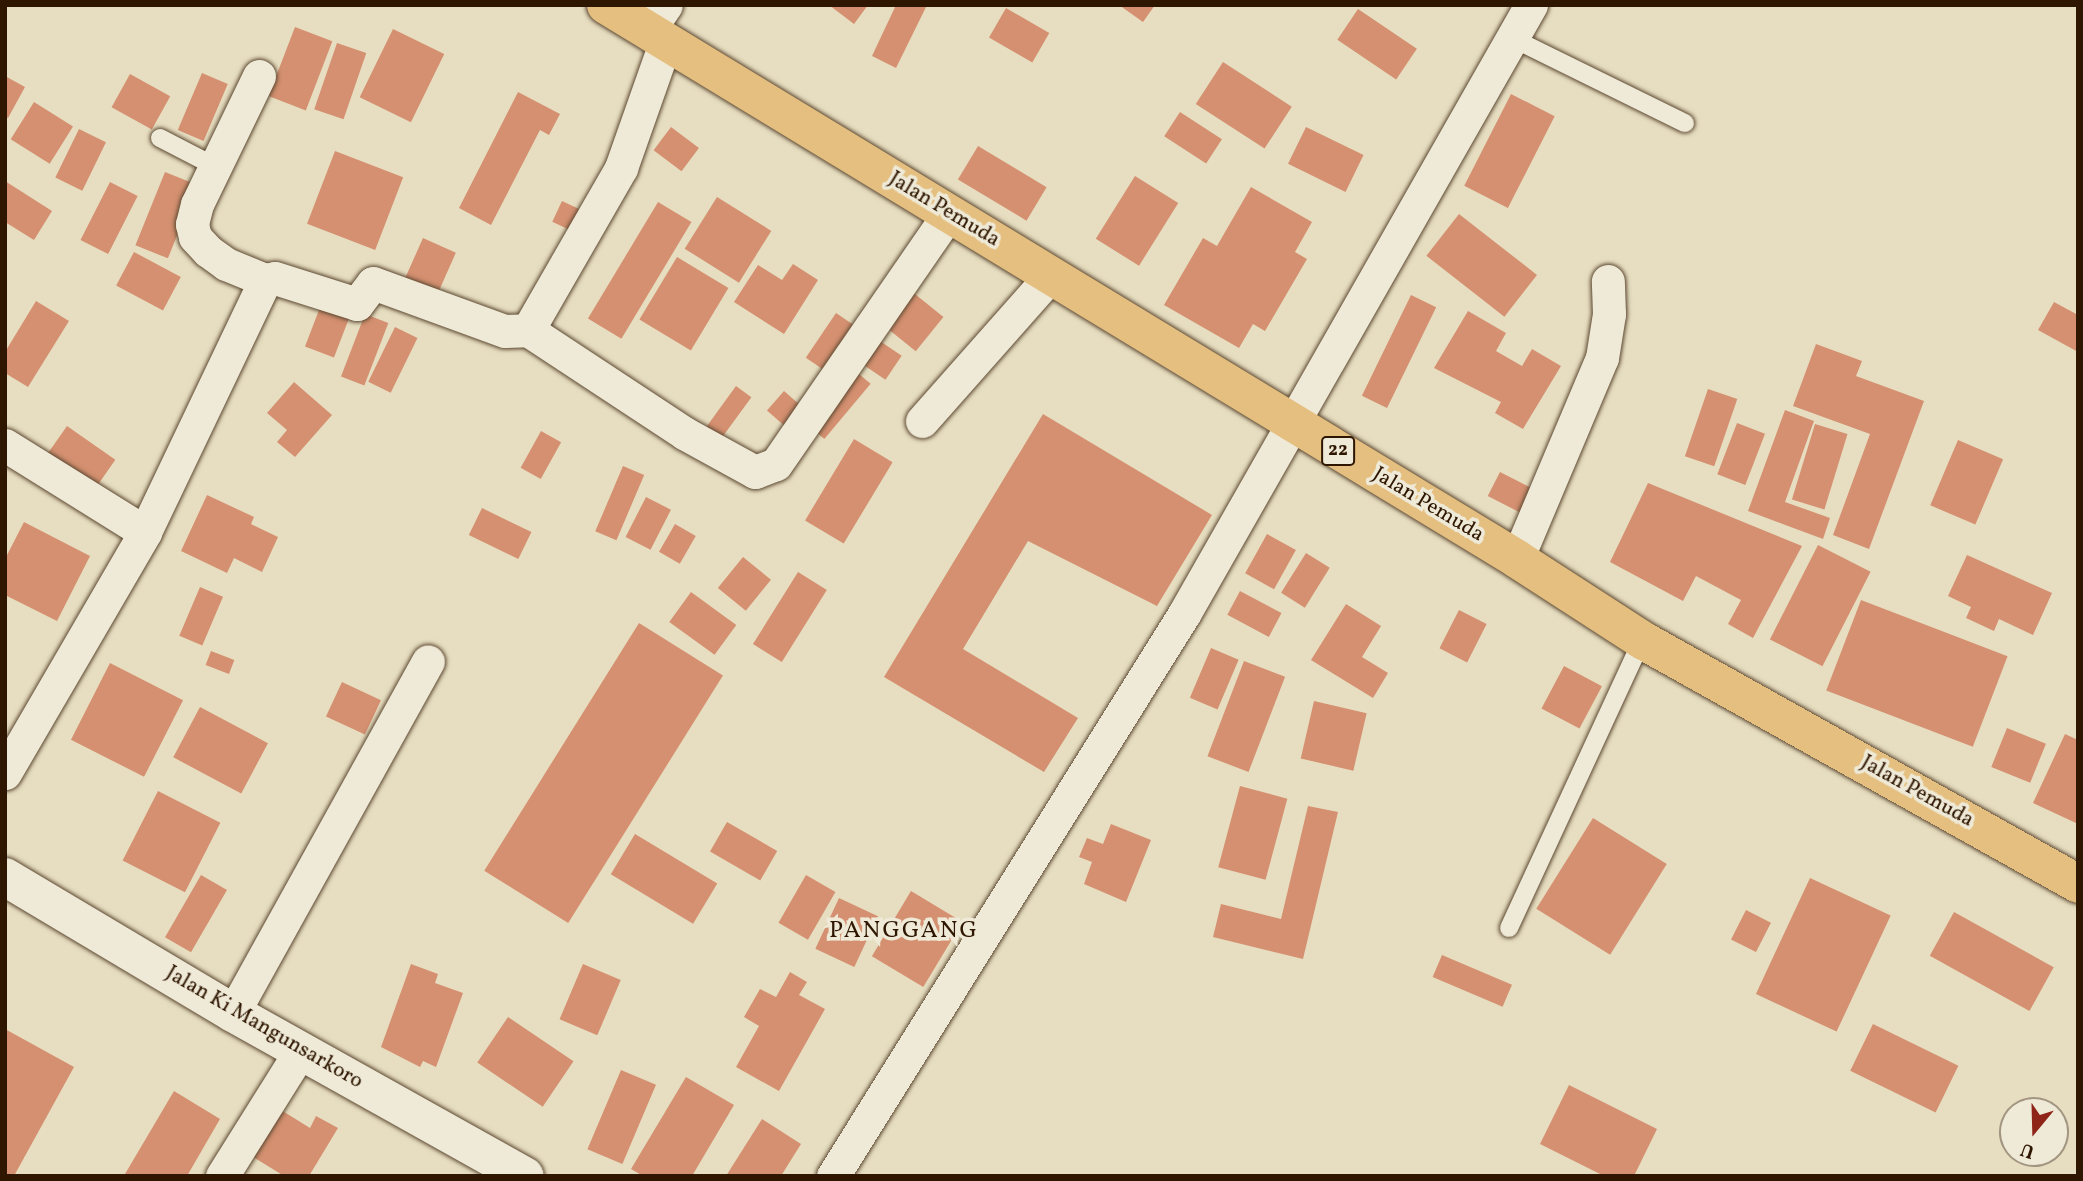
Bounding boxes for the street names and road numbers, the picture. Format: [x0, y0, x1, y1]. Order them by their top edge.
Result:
street label: Jalan Pemuda [884, 167, 1004, 253]
road number: 22 [1320, 436, 1356, 466]
street label: Jalan Pemuda [1368, 462, 1488, 548]
street label: Jalan Pemuda [1856, 751, 1978, 833]
street label: Jalan Ki Mangunsarkoro [161, 961, 367, 1095]

